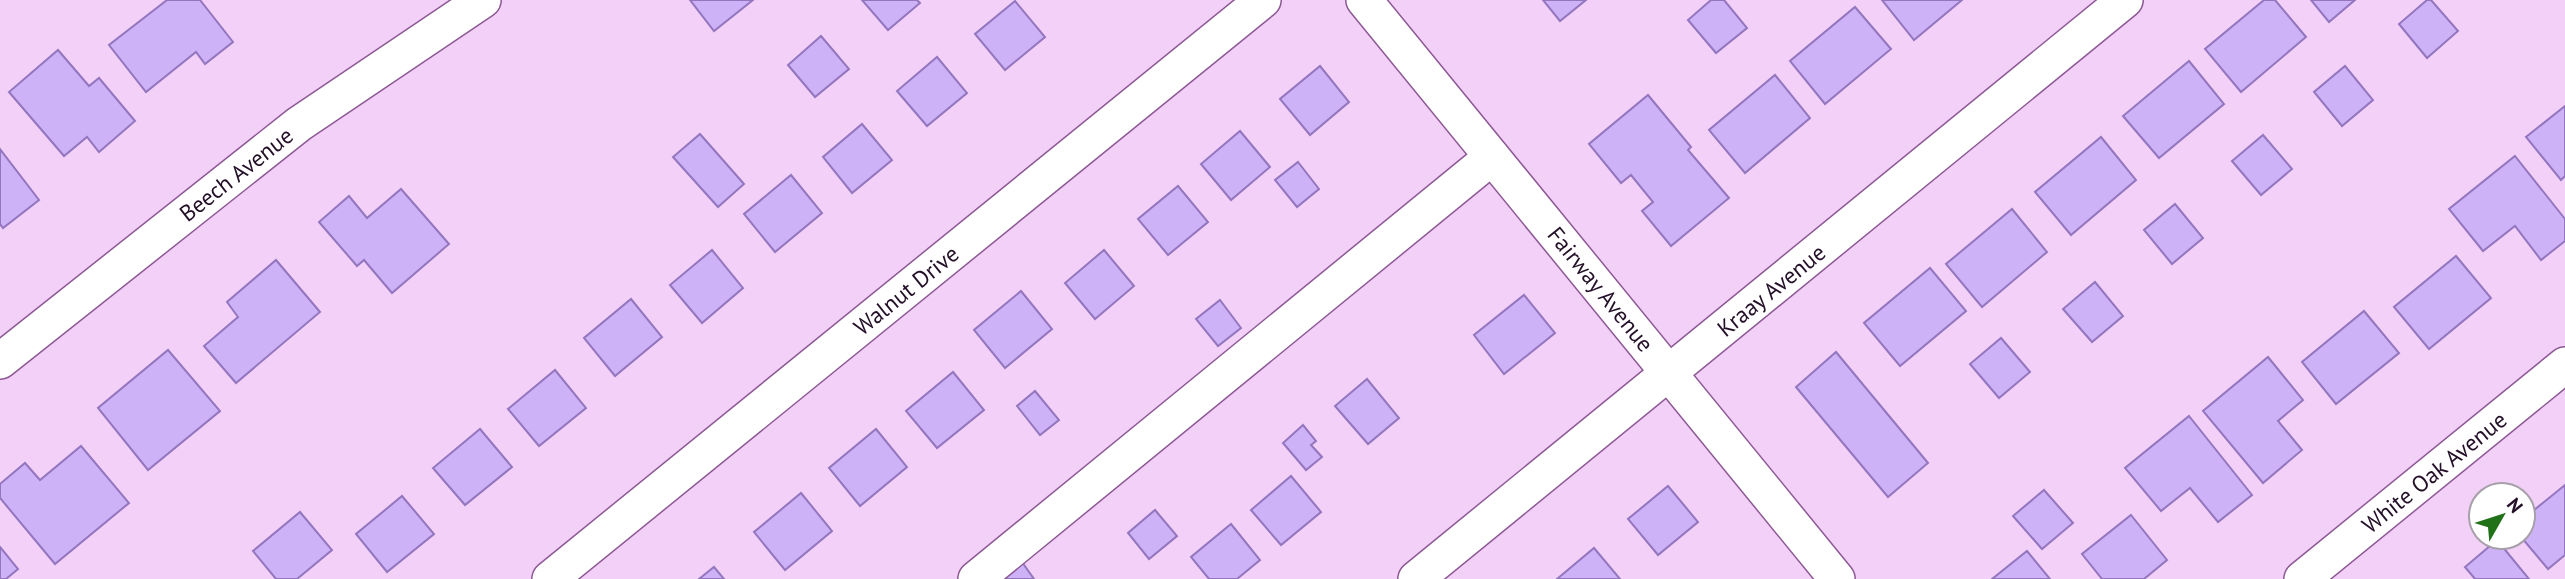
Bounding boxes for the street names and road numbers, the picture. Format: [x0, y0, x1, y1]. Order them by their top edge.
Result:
street label: Beech Avenue [173, 121, 299, 227]
street label: Fairway Avenue [1542, 221, 1660, 357]
street label: Kraay Avenue [1711, 237, 1831, 343]
street label: Walnut Drive [848, 239, 964, 341]
street label: White Oak Avenue [2356, 405, 2512, 539]

